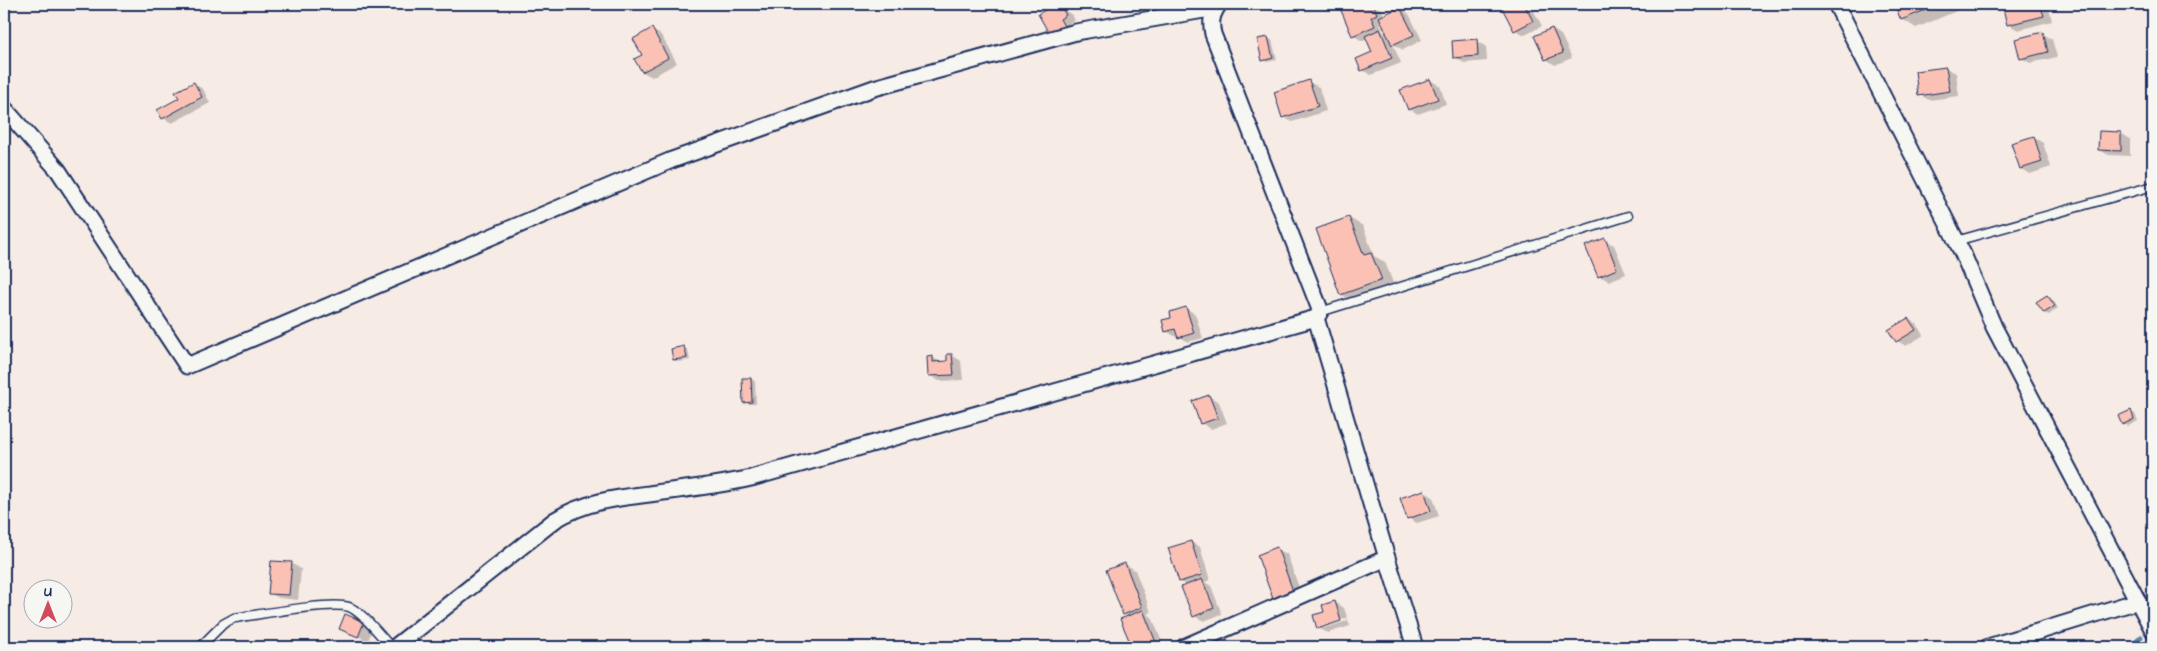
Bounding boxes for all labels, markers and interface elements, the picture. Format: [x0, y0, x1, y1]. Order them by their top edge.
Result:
north arrow [22, 578, 72, 628]
text: U [44, 582, 52, 602]

